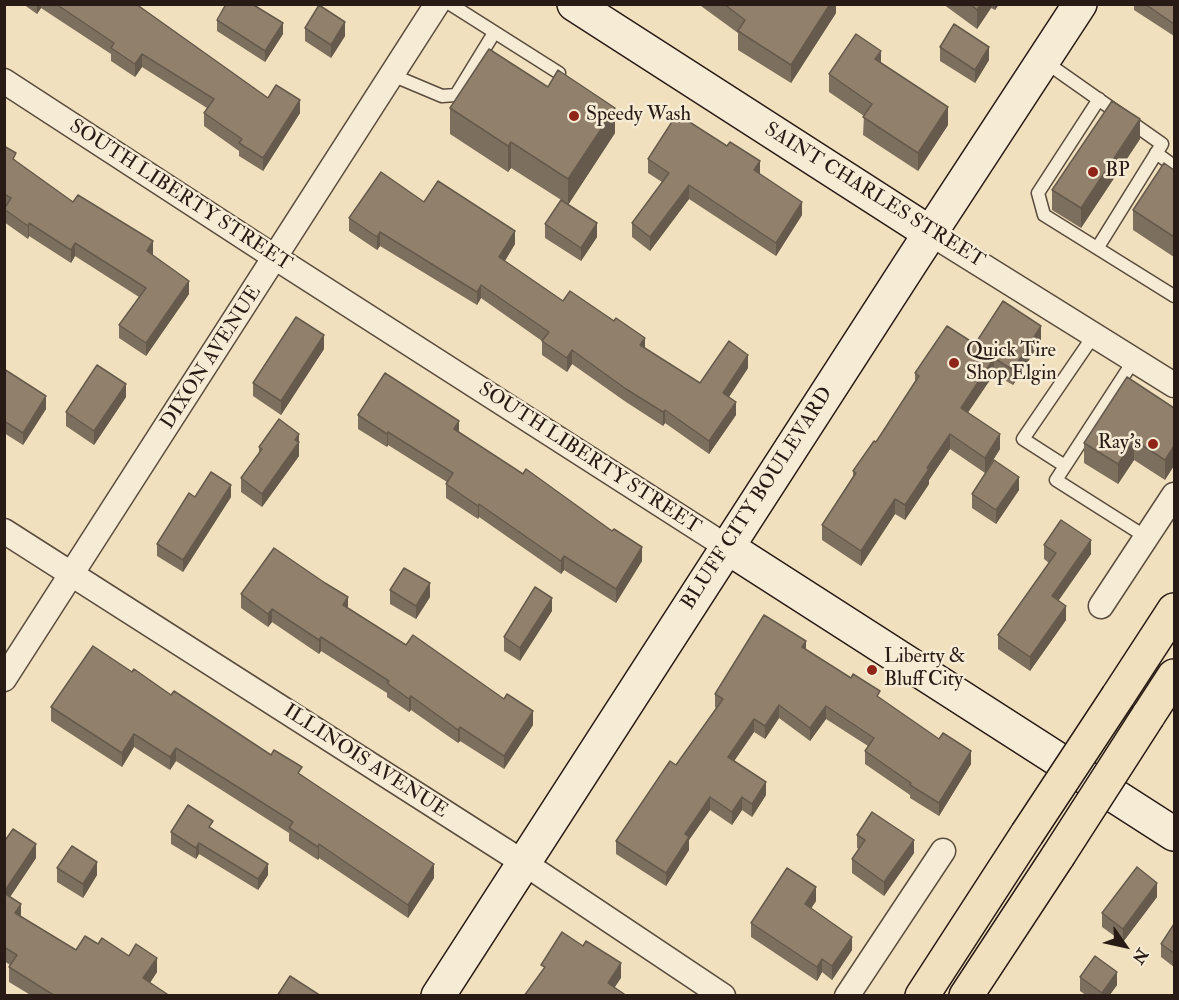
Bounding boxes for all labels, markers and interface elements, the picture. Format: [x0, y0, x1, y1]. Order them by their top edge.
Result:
place label: Speedy Wash [586, 104, 691, 128]
marker: Speedy Wash [567, 109, 581, 123]
street label: SOUTH LIBERTY STREET [64, 115, 296, 277]
street label: SAINT CHARLES STREET [759, 118, 989, 274]
place label: BP [1105, 160, 1130, 184]
marker: BP [1086, 165, 1100, 179]
street label: DIXON AVENUE [157, 282, 267, 434]
place label: Quick Tire Shop Elgin [966, 340, 1057, 387]
marker: Quick Tire Shop Elgin [947, 356, 961, 370]
street label: SOUTH LIBERTY STREET [473, 378, 705, 540]
street label: BLUFF CITY BOULEVARD [677, 383, 839, 615]
place label: Ray's [1098, 432, 1141, 456]
marker: Ray's [1146, 437, 1160, 451]
place label: Liberty & Bluff City [884, 646, 966, 693]
marker: Liberty & Bluff City [865, 663, 879, 677]
street label: ILLINOIS AVENUE [278, 700, 452, 824]
north arrow [1095, 916, 1155, 976]
text: N [1128, 945, 1152, 968]

